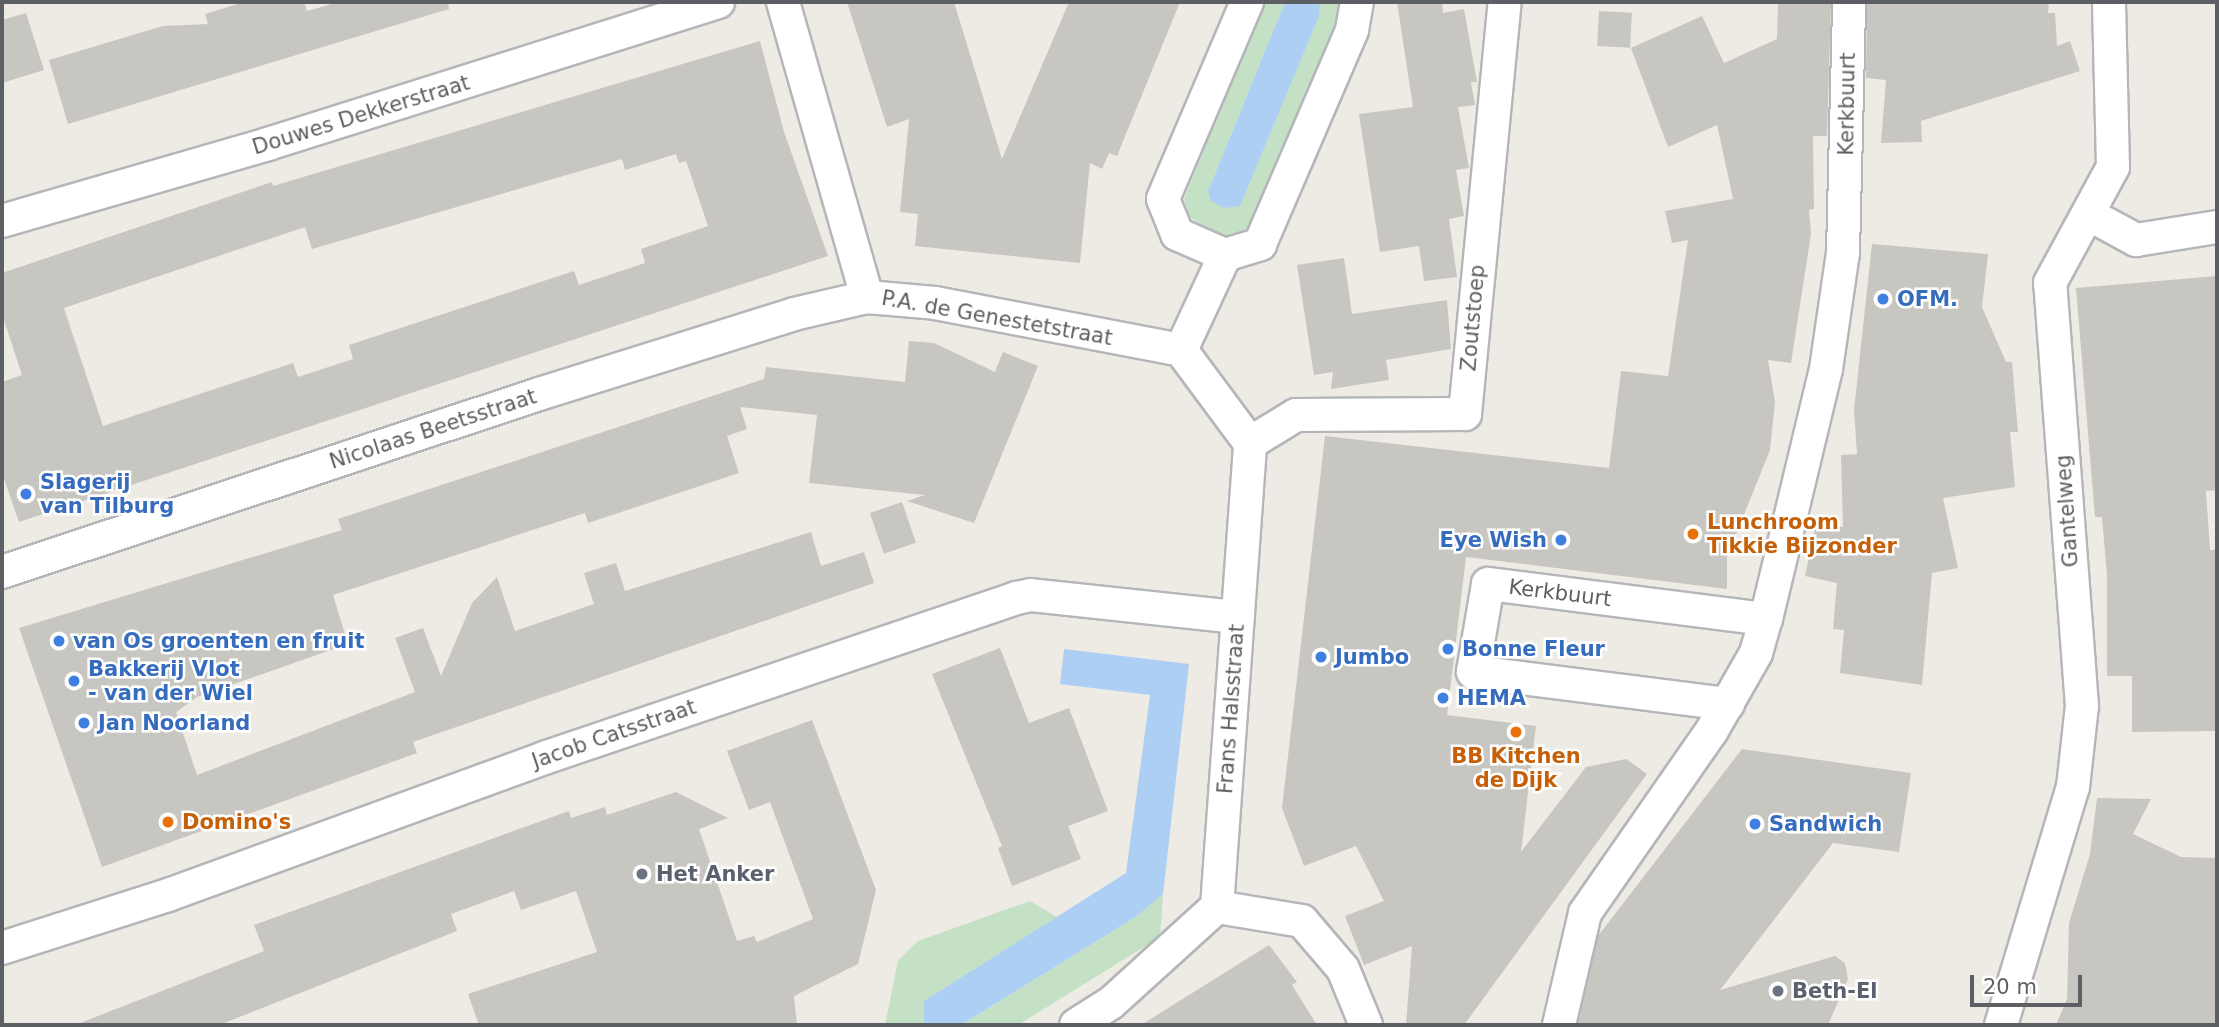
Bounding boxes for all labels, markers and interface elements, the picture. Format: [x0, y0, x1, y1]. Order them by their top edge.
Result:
street label: Kerkbuurt [1834, 52, 1860, 156]
street label: Douwes Dekkerstraat [249, 70, 473, 160]
street label: Zoutstoep [1456, 264, 1490, 372]
street label: P.A. de Genestetstraat [880, 285, 1114, 351]
place label: OFM. [1897, 286, 1958, 312]
marker: OFM. [1875, 291, 1891, 307]
street label: Nicolaas Beetsstraat [326, 384, 540, 474]
street label: Gantelweg [2050, 454, 2084, 568]
place label: Slagerij van Tilburg [40, 469, 174, 519]
marker: Slagerij van Tilburg [18, 486, 34, 502]
place label: Lunchroom Tikkie Bijzonder [1707, 509, 1897, 559]
marker: Lunchroom Tikkie Bijzonder [1685, 526, 1701, 542]
place label: Eye Wish [1440, 527, 1547, 553]
marker: Eye Wish [1553, 532, 1569, 548]
street label: Kerkbuurt [1507, 574, 1613, 612]
street label: Frans Halsstraat [1212, 623, 1250, 795]
place label: van Os groenten en fruit [73, 628, 365, 654]
marker: van Os groenten en fruit [51, 633, 67, 649]
place label: Bonne Fleur [1462, 636, 1605, 662]
marker: Bonne Fleur [1440, 641, 1456, 657]
place label: Jumbo [1335, 644, 1409, 670]
marker: Jumbo [1313, 649, 1329, 665]
place label: Bakkerij Vlot - van der Wiel [88, 656, 253, 706]
marker: Bakkerij Vlot - van der Wiel [66, 673, 82, 689]
place label: HEMA [1457, 685, 1526, 711]
marker: HEMA [1435, 690, 1451, 706]
street label: Jacob Catsstraat [529, 694, 699, 774]
place label: Jan Noorland [98, 710, 250, 736]
marker: Jan Noorland [76, 715, 92, 731]
marker: BB Kitchen de Dijk [1508, 724, 1524, 740]
place label: BB Kitchen de Dijk [1451, 743, 1581, 793]
place label: Domino's [182, 809, 291, 835]
place label: Sandwich [1769, 811, 1882, 837]
marker: Domino's [160, 814, 176, 830]
marker: Sandwich [1747, 816, 1763, 832]
place label: Het Anker [656, 861, 774, 887]
marker: Het Anker [634, 866, 650, 882]
scale bar [1974, 960, 2086, 1004]
text: 20 m [1983, 975, 2037, 999]
place label: Beth-El [1792, 978, 1877, 1004]
marker: Beth-El [1770, 983, 1786, 999]

